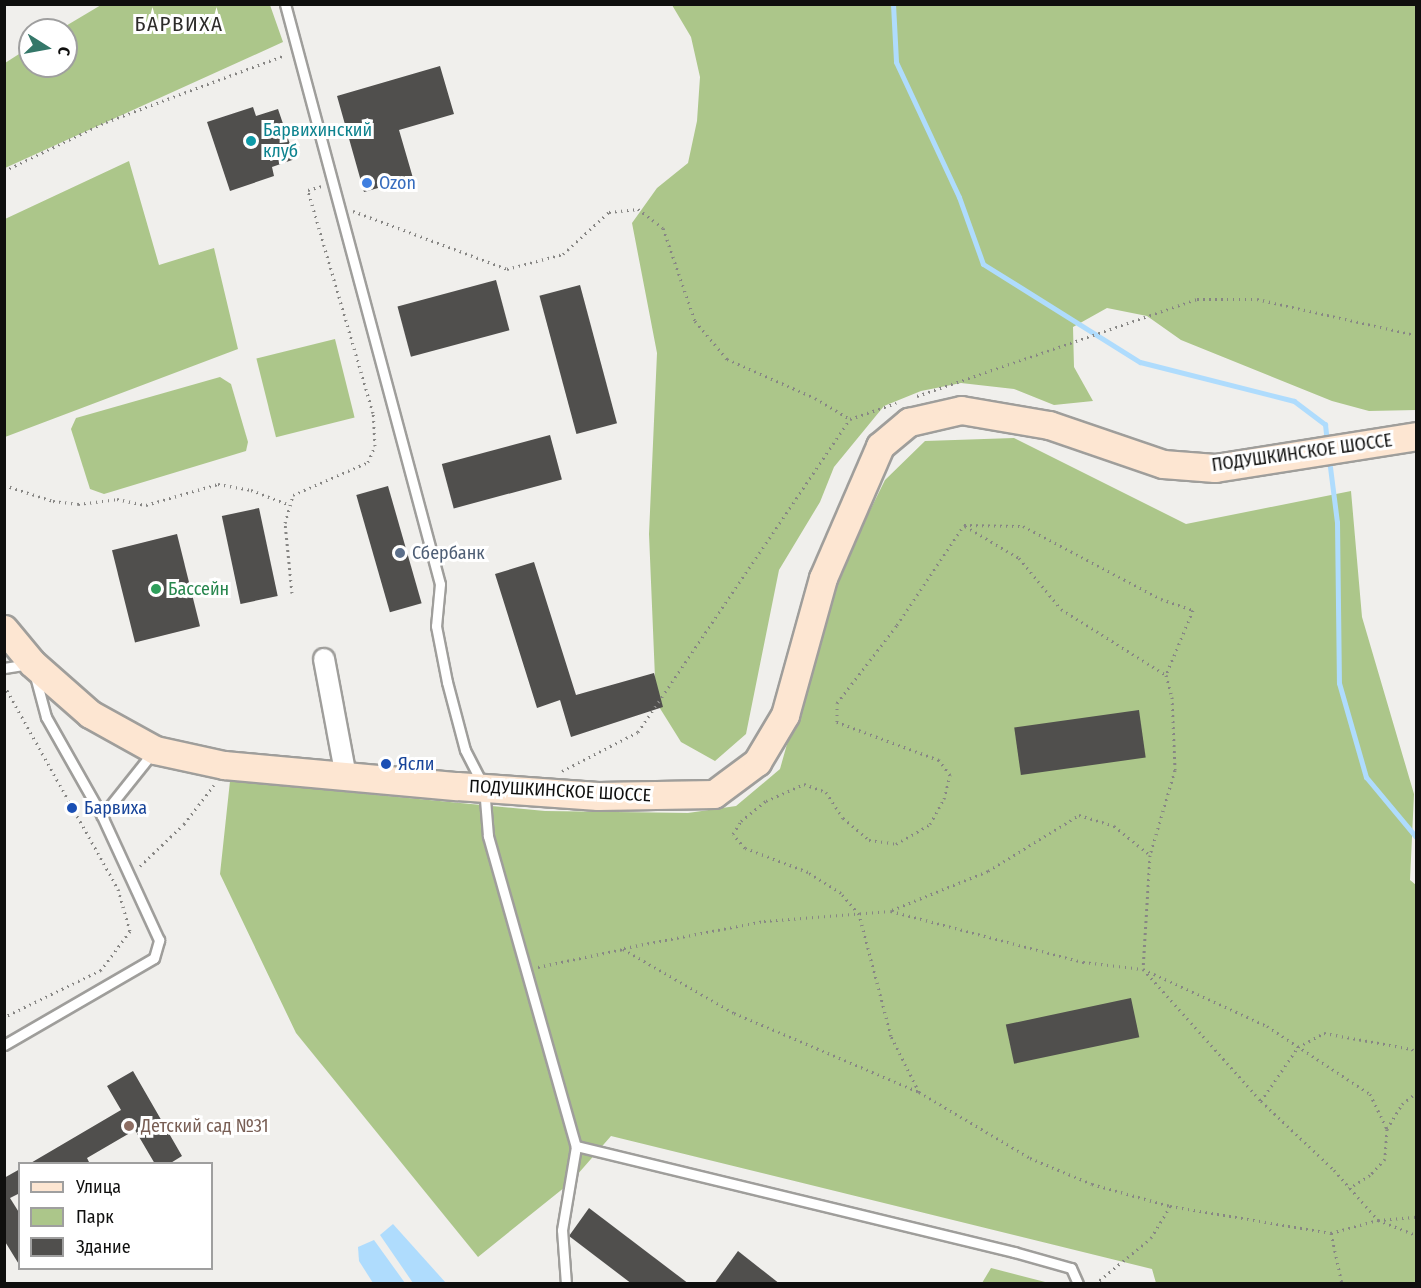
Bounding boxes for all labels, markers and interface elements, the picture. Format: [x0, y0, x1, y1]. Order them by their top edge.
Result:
district label: БАРВИХА [135, 11, 223, 37]
north arrow [18, 18, 78, 78]
text: С [54, 45, 74, 57]
place label: Барвихинский клуб [263, 120, 372, 162]
marker: Барвихинский клуб [244, 134, 258, 148]
place label: Ozon [379, 172, 416, 194]
marker: Ozon [360, 176, 374, 190]
street label: ПОДУШКИНСКОЕ ШОССЕ [1210, 430, 1394, 476]
place label: Сбербанк [412, 542, 485, 564]
marker: Сбербанк [393, 546, 407, 560]
place label: Бассейн [168, 578, 229, 600]
marker: Бассейн [149, 582, 163, 596]
place label: Ясли [398, 753, 434, 775]
marker: Ясли [379, 757, 393, 771]
street label: ПОДУШКИНСКОЕ ШОССЕ [469, 775, 651, 807]
place label: Барвиха [84, 797, 147, 819]
marker: Барвиха [65, 801, 79, 815]
place label: Детский сад №31 [141, 1115, 269, 1137]
marker: Детский сад №31 [122, 1119, 136, 1133]
legend [18, 1162, 213, 1270]
text: Улица [76, 1176, 121, 1198]
text: Парк [76, 1206, 114, 1228]
text: Здание [76, 1236, 131, 1258]

